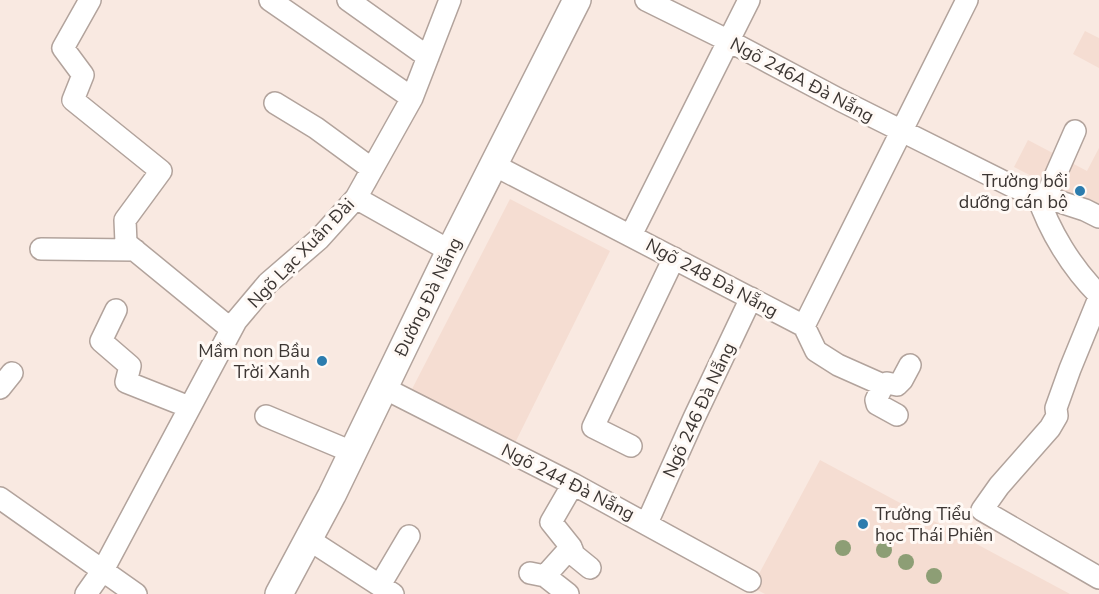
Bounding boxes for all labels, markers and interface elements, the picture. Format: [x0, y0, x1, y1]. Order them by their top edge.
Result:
street label: Ngõ 246A Đà Nẵng [726, 32, 878, 128]
place label: Trường bồi dưỡng cán bộ [959, 169, 1068, 214]
marker: Trường bồi dưỡng cán bộ [1073, 184, 1087, 198]
street label: Ngõ Lạc Xuân Đài [242, 193, 360, 313]
street label: Đường Đà Nẵng [388, 233, 467, 362]
street label: Ngõ 248 Đà Nẵng [642, 233, 782, 323]
street label: Ngõ 246 Đà Nẵng [657, 338, 741, 482]
place label: Mầm non Bầu Trời Xanh [198, 339, 310, 384]
marker: Mầm non Bầu Trời Xanh [315, 354, 329, 368]
street label: Ngõ 244 Đà Nẵng [497, 438, 639, 526]
place label: Trường Tiểu học Thái Phiên [875, 502, 993, 547]
marker: Trường Tiểu học Thái Phiên [856, 517, 870, 531]

